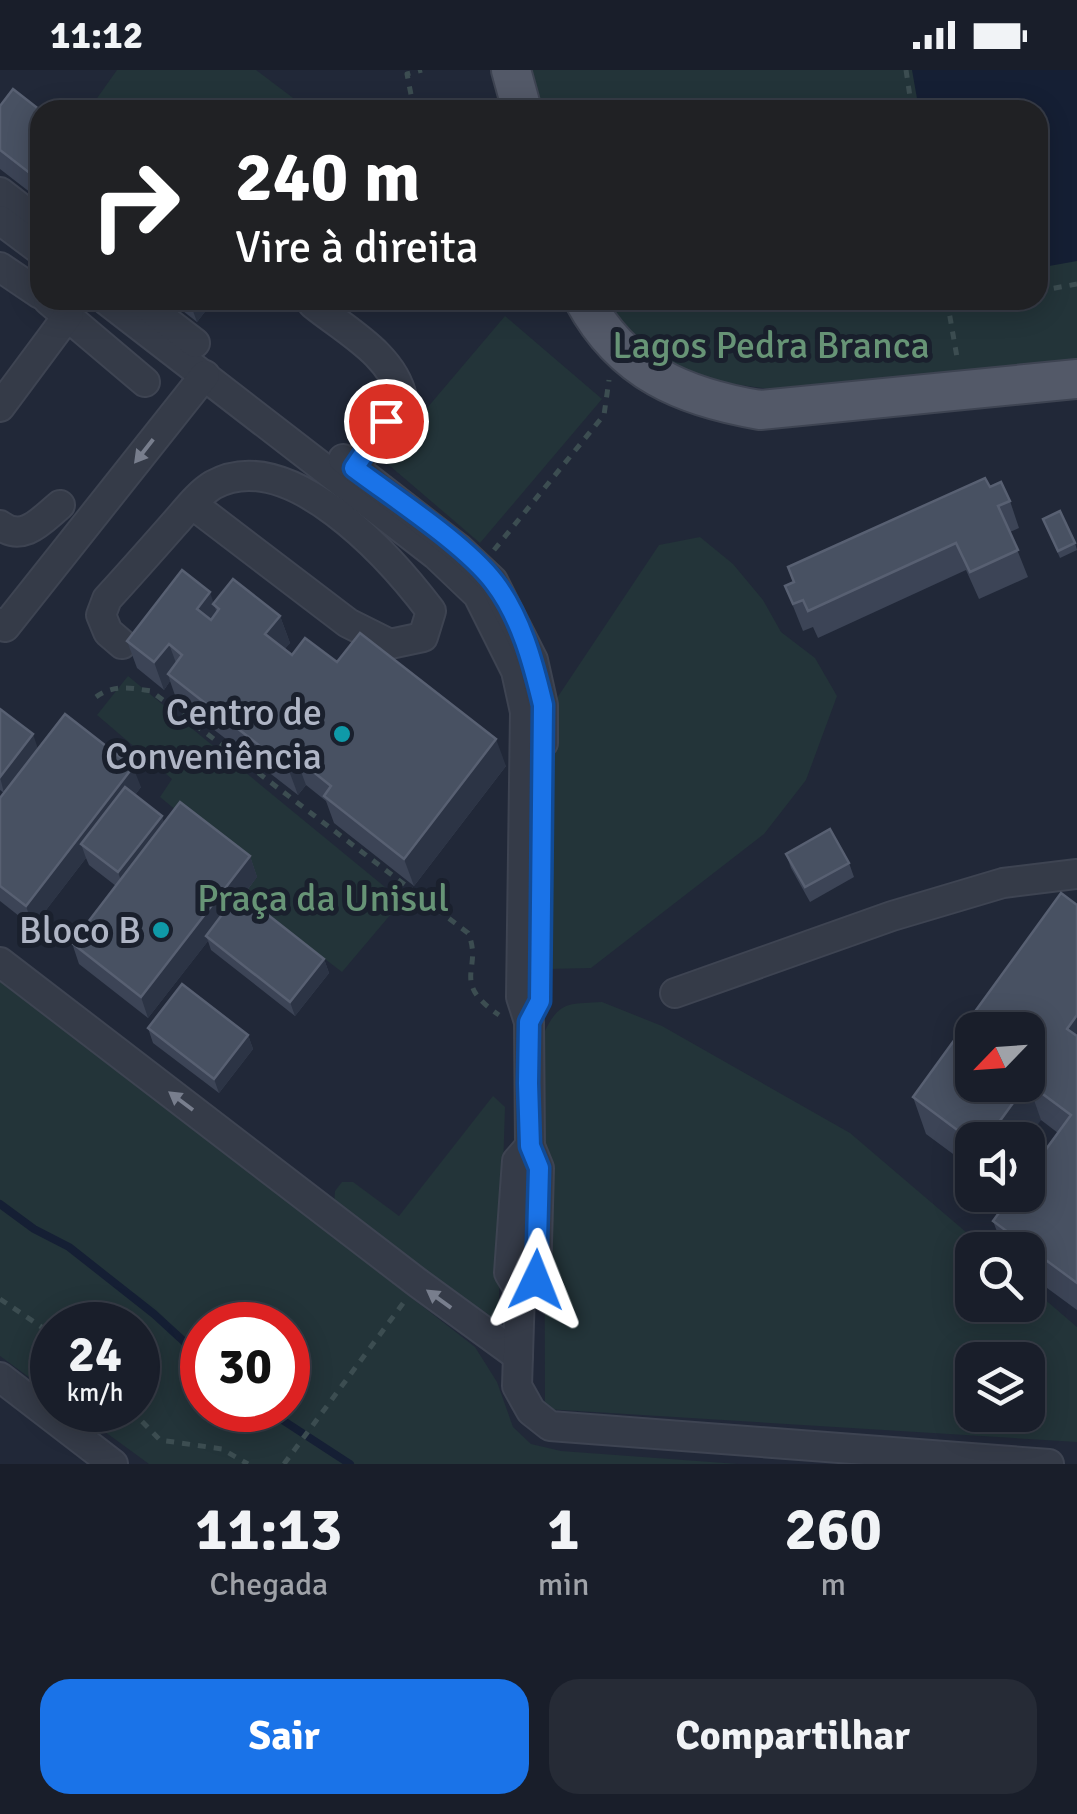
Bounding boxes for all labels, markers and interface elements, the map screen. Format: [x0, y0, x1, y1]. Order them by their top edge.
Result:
text: 11:12 [50, 12, 143, 59]
text: 240 m [235, 134, 420, 220]
icon: right [70, 140, 200, 270]
text: Vire à direita [235, 220, 479, 275]
park label: Lagos Pedra Branca [612, 322, 930, 369]
pin [344, 379, 429, 464]
icon: arrive [359, 394, 414, 449]
one-way arrow [134, 439, 155, 464]
place label: Centro de Conveniência [105, 689, 322, 780]
marker: Centro de Conveniência [331, 723, 353, 745]
park label: Praça da Unisul [197, 875, 449, 922]
place label: Bloco B [19, 907, 141, 954]
marker: Bloco B [150, 919, 172, 941]
north arrow [955, 1012, 1045, 1102]
map controls [955, 1012, 1045, 1432]
one-way arrow [169, 1090, 195, 1111]
button: sound [955, 1122, 1045, 1212]
position arrow [484, 1228, 588, 1332]
button: search [955, 1232, 1045, 1322]
one-way arrow [426, 1289, 452, 1309]
speed limit sign: 30 [180, 1302, 310, 1432]
text: 24 [68, 1324, 122, 1386]
button: layers [955, 1342, 1045, 1432]
text: km/h [67, 1377, 123, 1408]
text: 11:13 [195, 1493, 343, 1567]
text: 1 [547, 1493, 580, 1567]
text: 260 [785, 1493, 882, 1567]
text: Chegada [209, 1565, 328, 1604]
text: min [538, 1565, 589, 1604]
text: m [820, 1565, 846, 1604]
button: Sair [40, 1679, 529, 1794]
button: Compartilhar [549, 1679, 1037, 1794]

